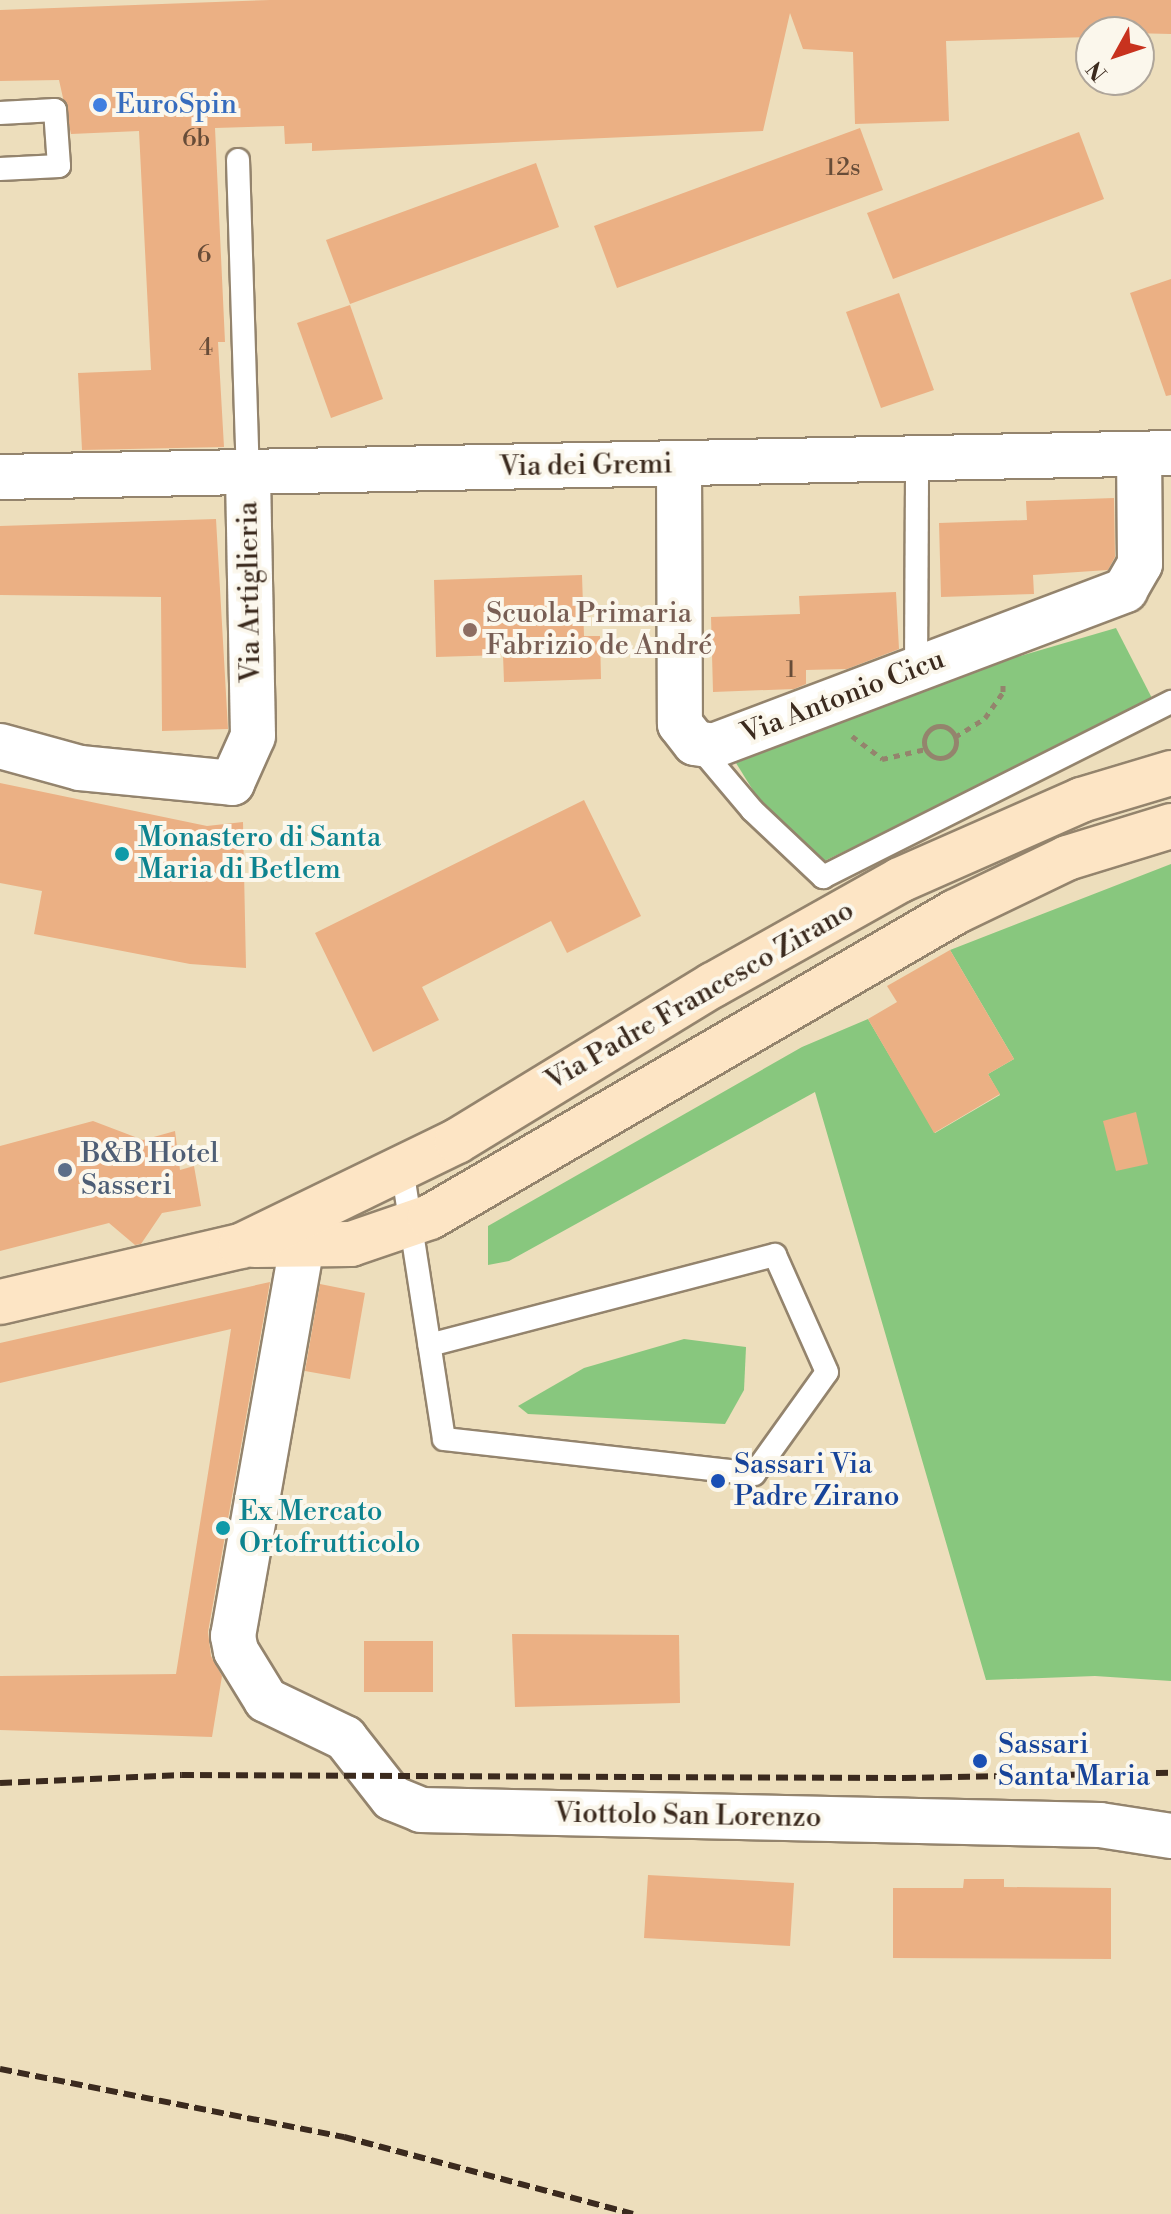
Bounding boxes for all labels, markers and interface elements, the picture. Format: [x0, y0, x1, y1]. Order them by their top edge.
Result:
north arrow [1075, 16, 1155, 96]
text: N [1082, 55, 1114, 86]
place label: EuroSpin [116, 88, 237, 122]
marker: EuroSpin [91, 96, 109, 114]
house number: 6b [182, 126, 210, 154]
house number: 12s [825, 155, 861, 183]
house number: 6 [197, 242, 211, 270]
house number: 4 [199, 335, 213, 363]
street label: Via dei Gremi [499, 448, 673, 484]
street label: Via Artiglieria [232, 501, 268, 683]
place label: Scuola Primaria Fabrizio de André [486, 597, 712, 663]
marker: Scuola Primaria Fabrizio de André [461, 621, 479, 639]
street label: Via Antonio Cicu [737, 643, 949, 751]
house number: 1 [786, 657, 796, 685]
place label: Monastero di Santa Maria di Betlem [138, 821, 381, 887]
marker: Monastero di Santa Maria di Betlem [113, 845, 131, 863]
street label: Via Padre Francesco Zirano [540, 894, 860, 1098]
place label: B&B Hotel Sasseri [81, 1137, 219, 1203]
marker: B&B Hotel Sasseri [56, 1161, 74, 1179]
place label: Sassari Via Padre Zirano [734, 1448, 900, 1514]
marker: Sassari Via Padre Zirano [709, 1472, 727, 1490]
place label: Ex Mercato Ortofrutticolo [239, 1495, 421, 1561]
marker: Ex Mercato Ortofrutticolo [214, 1519, 232, 1537]
place label: Sassari Santa Maria [998, 1728, 1150, 1794]
marker: Sassari Santa Maria [969, 1750, 991, 1772]
street label: Viottolo San Lorenzo [554, 1797, 822, 1835]

